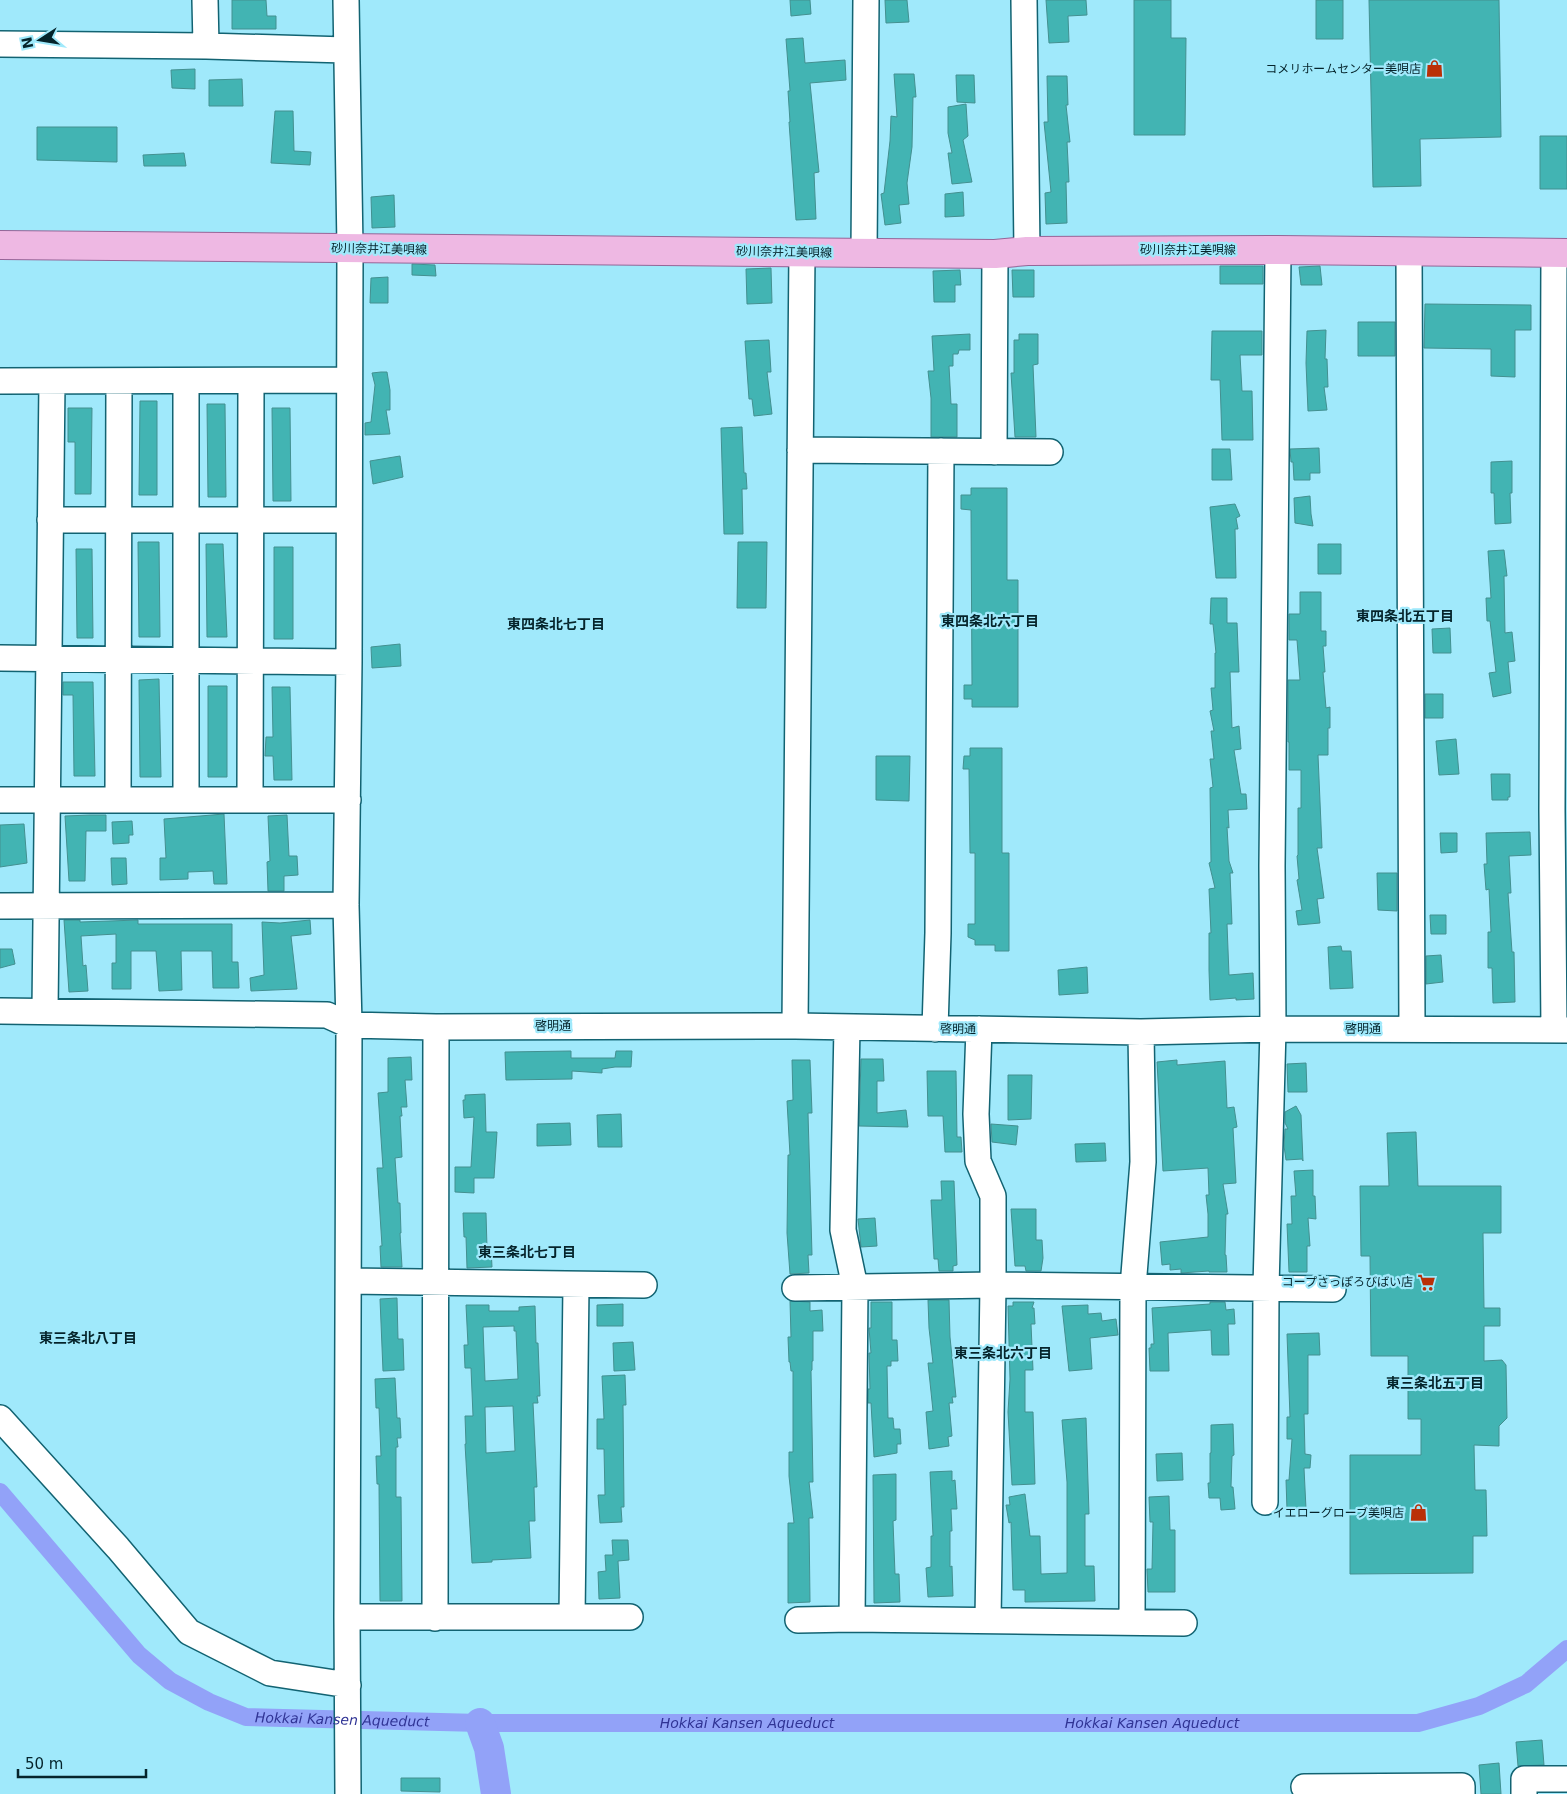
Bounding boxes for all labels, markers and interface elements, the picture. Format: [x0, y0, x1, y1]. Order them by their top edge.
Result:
north arrow [15, 15, 65, 65]
text: N [18, 35, 36, 50]
shop icon: コメリホームセンター美唄店 [1425, 59, 1445, 79]
place label: コメリホームセンター美唄店 [1265, 62, 1421, 76]
street label: 砂川奈井江美唄線 [331, 241, 427, 257]
street label: 砂川奈井江美唄線 [1140, 243, 1236, 257]
street label: 砂川奈井江美唄線 [736, 244, 832, 260]
district label: 東四条北五丁目 [1356, 608, 1454, 624]
district label: 東四条北六丁目 [941, 613, 1039, 629]
district label: 東四条北七丁目 [507, 616, 605, 632]
street label: 啓明通 [535, 1019, 571, 1033]
street label: 啓明通 [940, 1022, 976, 1036]
street label: 啓明通 [1345, 1022, 1381, 1036]
district label: 東三条北七丁目 [478, 1244, 576, 1260]
supermarket icon: コープさっぽろびばい店 [1417, 1272, 1437, 1292]
place label: コープさっぽろびばい店 [1282, 1275, 1413, 1289]
district label: 東三条北八丁目 [39, 1330, 137, 1346]
district label: 東三条北六丁目 [954, 1345, 1052, 1361]
district label: 東三条北五丁目 [1386, 1375, 1484, 1391]
shop icon: イエローグローブ美唄店 [1408, 1503, 1428, 1523]
place label: イエローグローブ美唄店 [1273, 1506, 1404, 1520]
water label: Hokkai Kansen Aqueduct [255, 1709, 430, 1730]
water label: Hokkai Kansen Aqueduct [660, 1715, 835, 1731]
water label: Hokkai Kansen Aqueduct [1065, 1715, 1240, 1731]
scale bar [18, 1746, 145, 1778]
text: 50 m [25, 1755, 63, 1773]

